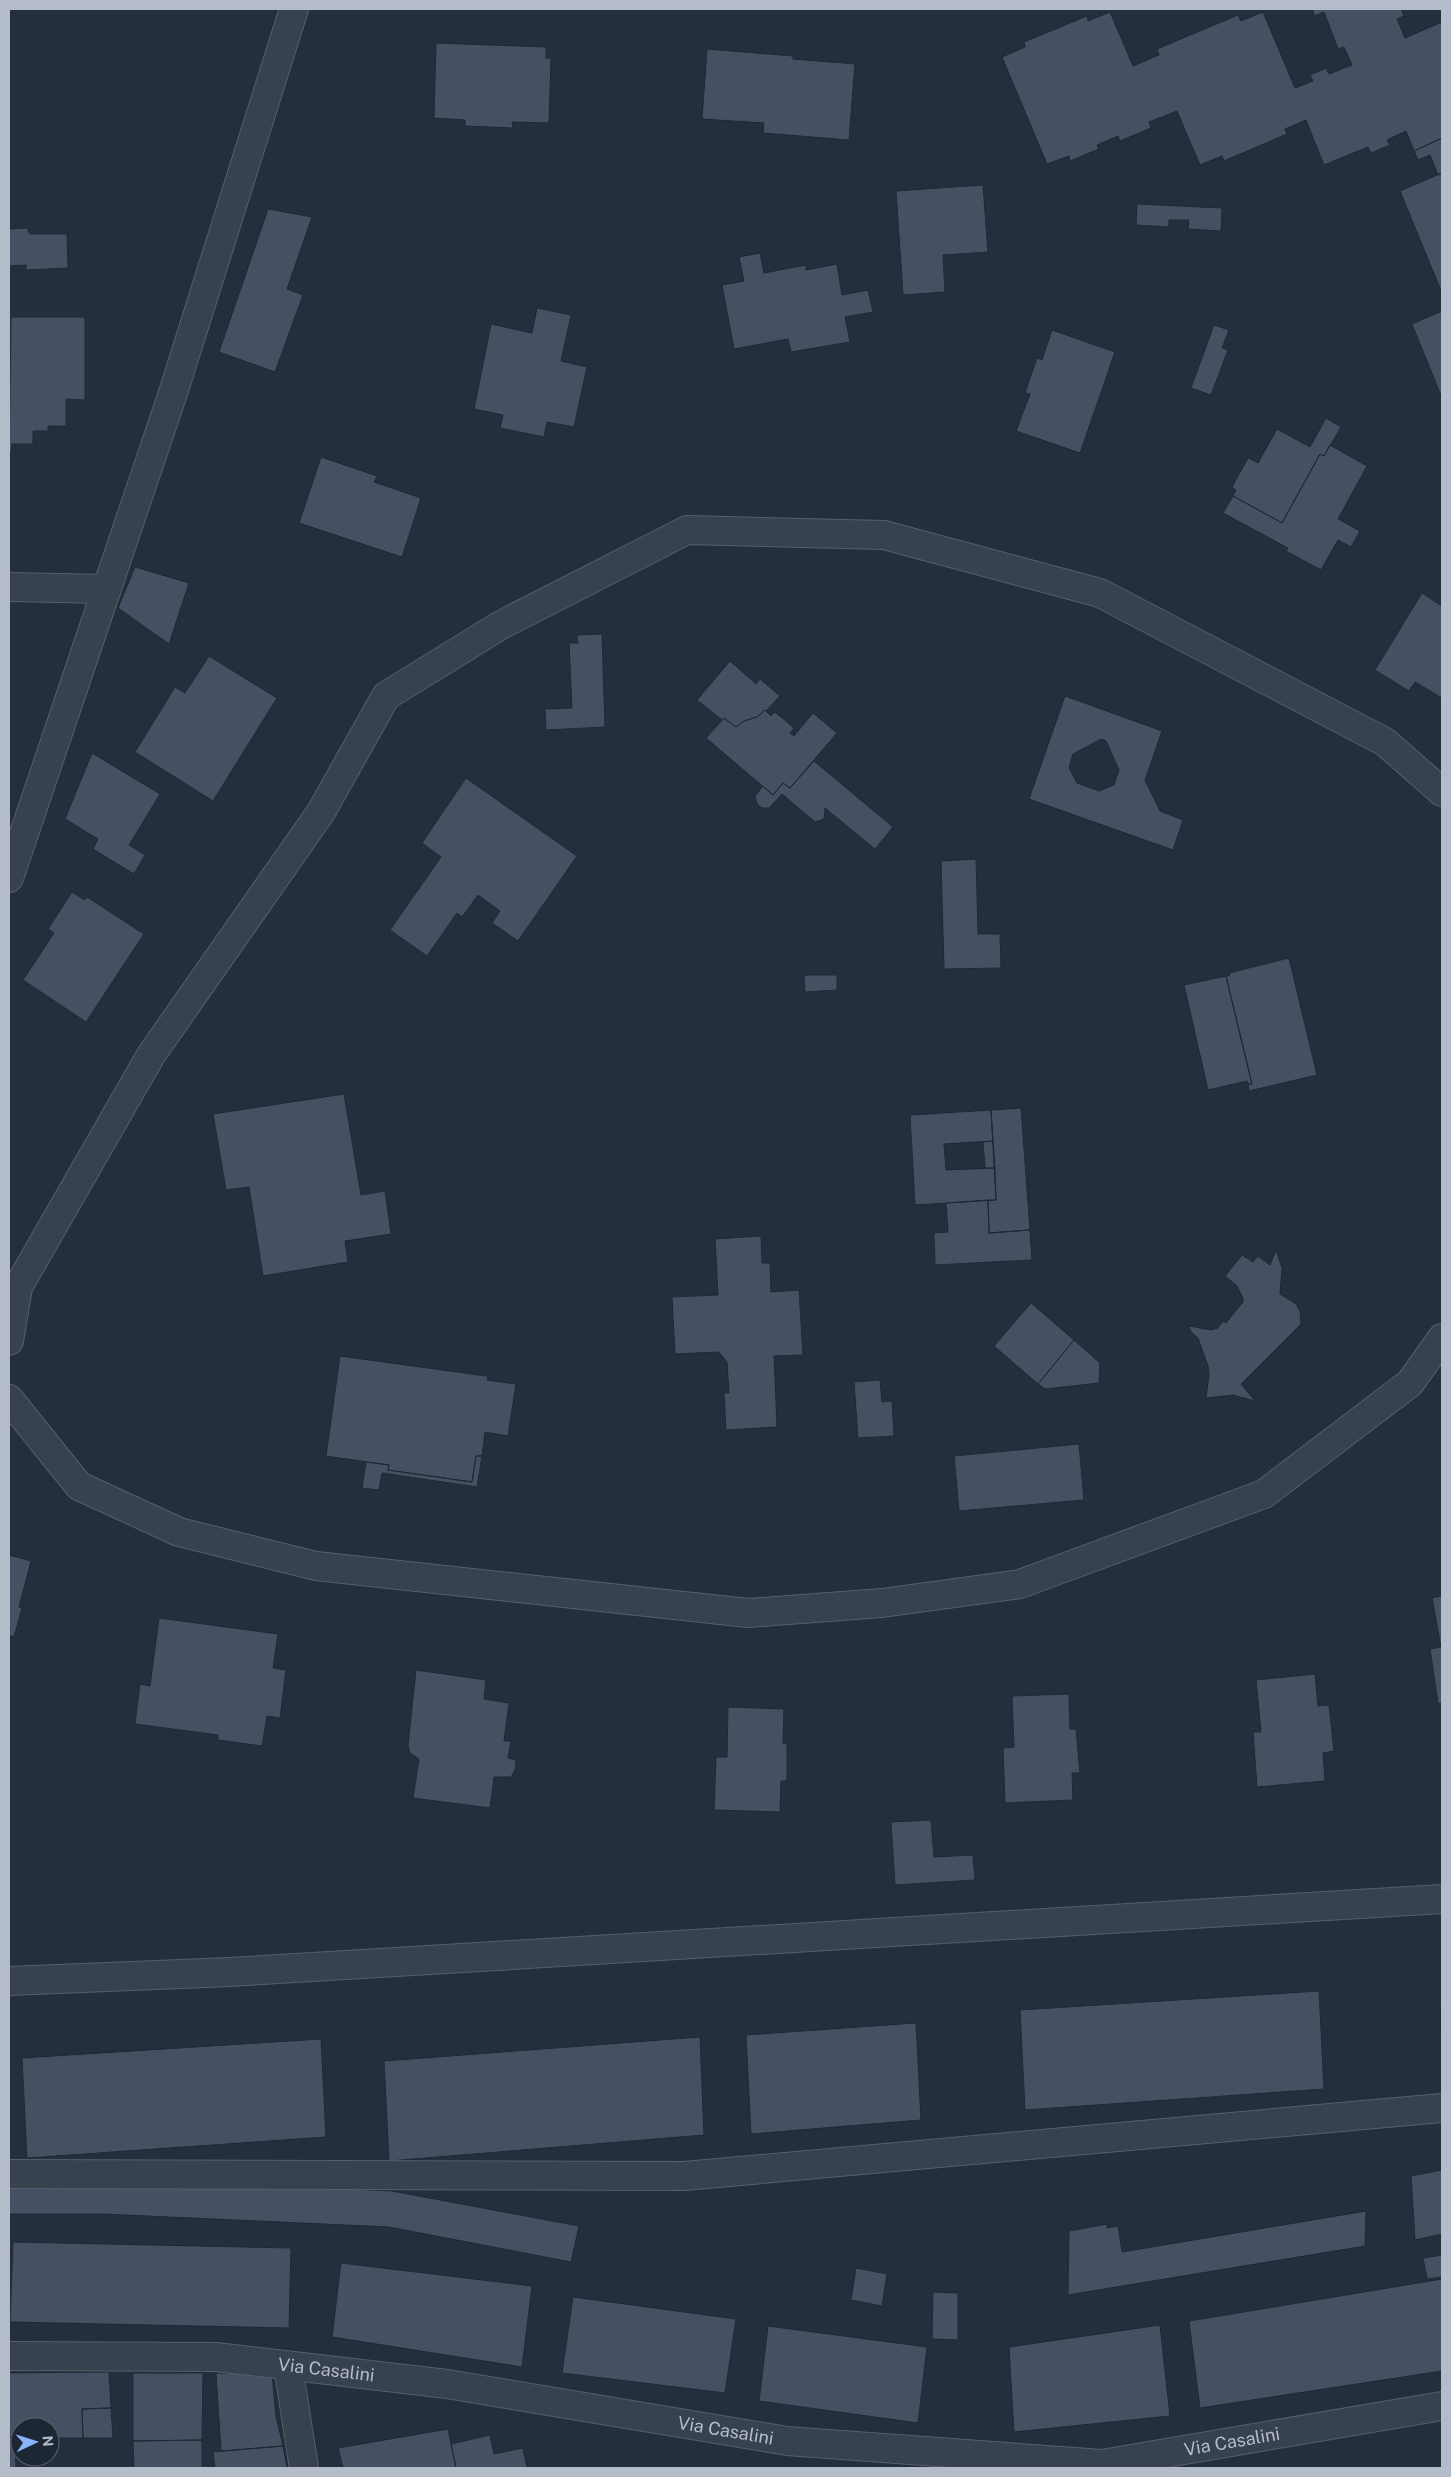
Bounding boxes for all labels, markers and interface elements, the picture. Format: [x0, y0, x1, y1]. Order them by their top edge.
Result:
street label: Via Casalini [277, 2353, 376, 2385]
street label: Via Casalini [676, 2412, 775, 2449]
north arrow [10, 2417, 60, 2467]
street label: Via Casalini [1182, 2423, 1281, 2460]
text: N [40, 2435, 56, 2447]

